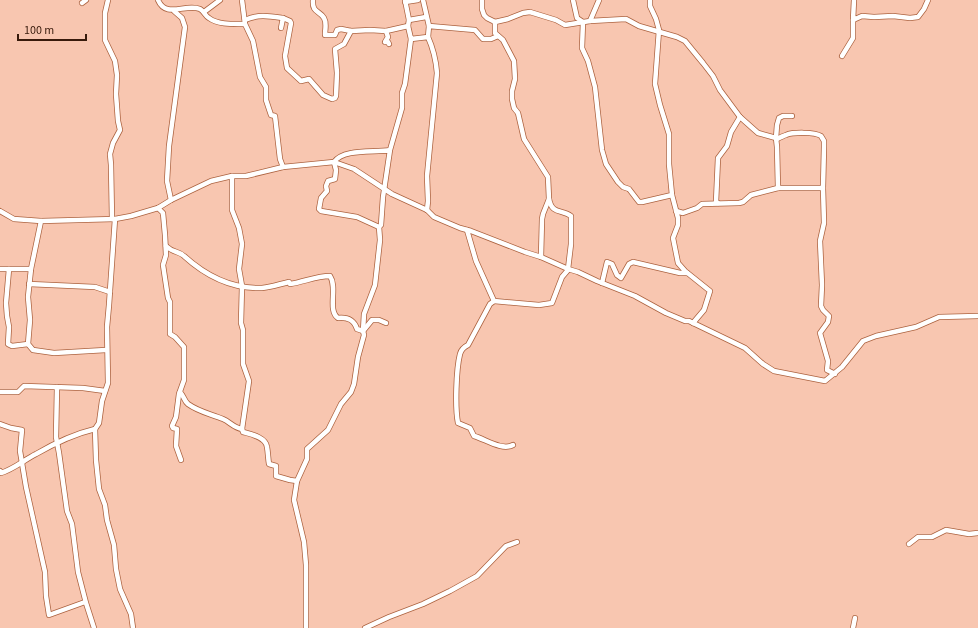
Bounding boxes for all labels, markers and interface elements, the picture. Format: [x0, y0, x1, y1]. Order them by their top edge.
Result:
scale bar [18, 16, 86, 42]
text: 100 m [24, 22, 54, 39]

